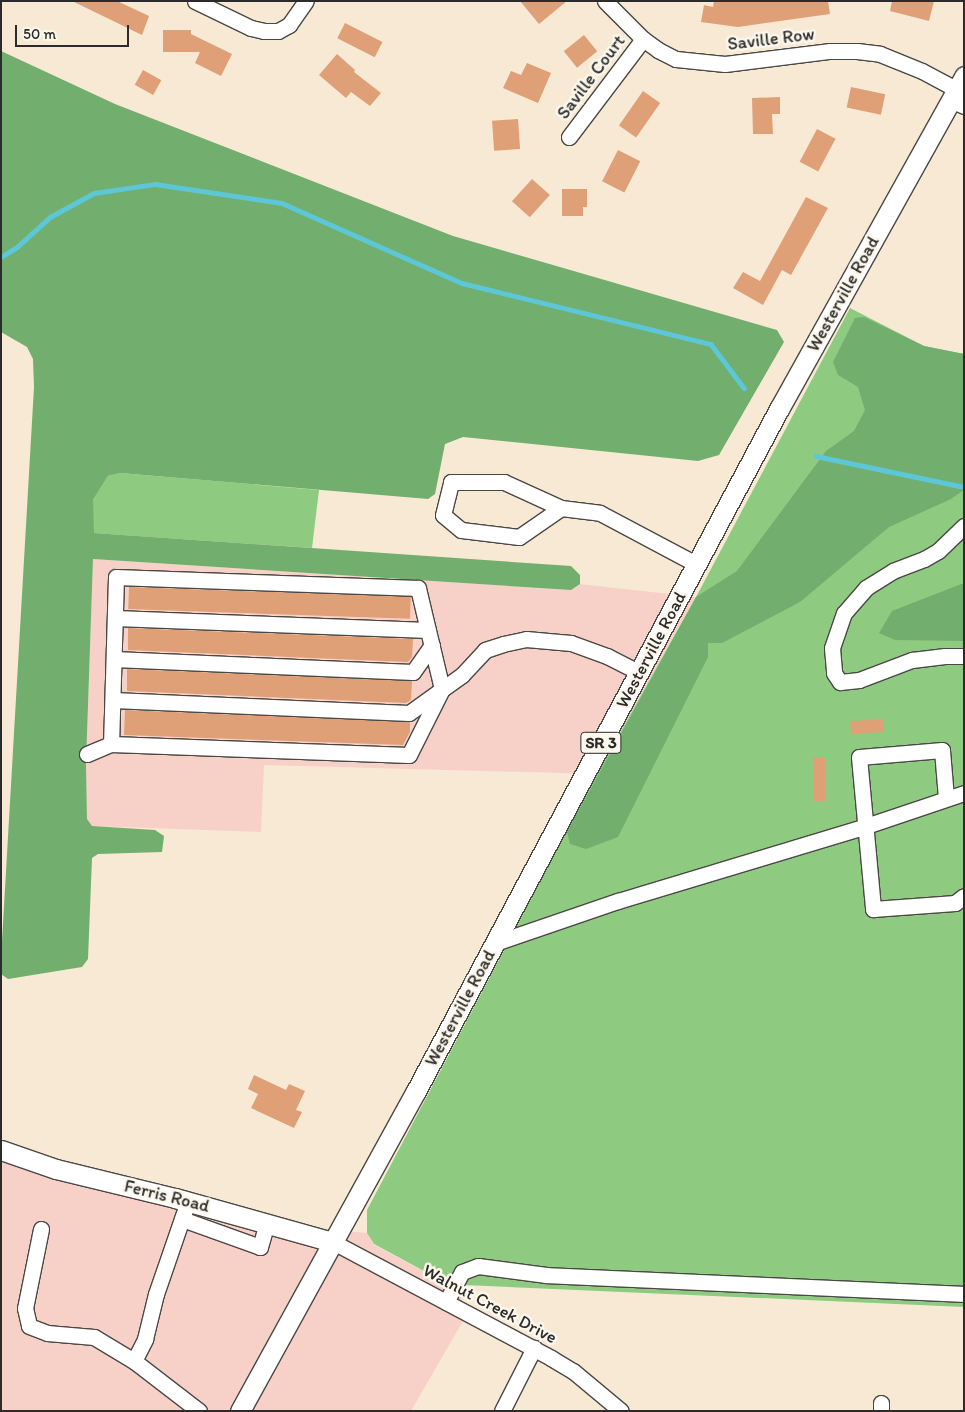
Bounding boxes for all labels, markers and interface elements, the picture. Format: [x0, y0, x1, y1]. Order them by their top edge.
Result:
scale bar [18, 15, 131, 47]
street label: Saville Row [726, 23, 816, 55]
text: 50 m [23, 25, 56, 43]
street label: Saville Court [552, 31, 630, 123]
street label: Westerville Road [802, 233, 884, 355]
street label: Westerville Road [611, 588, 691, 712]
road number: SR 3 [580, 730, 622, 756]
street label: Westerville Road [420, 946, 500, 1070]
street label: Ferris Road [122, 1175, 212, 1217]
street label: Walnut Creek Drive [419, 1260, 561, 1348]

